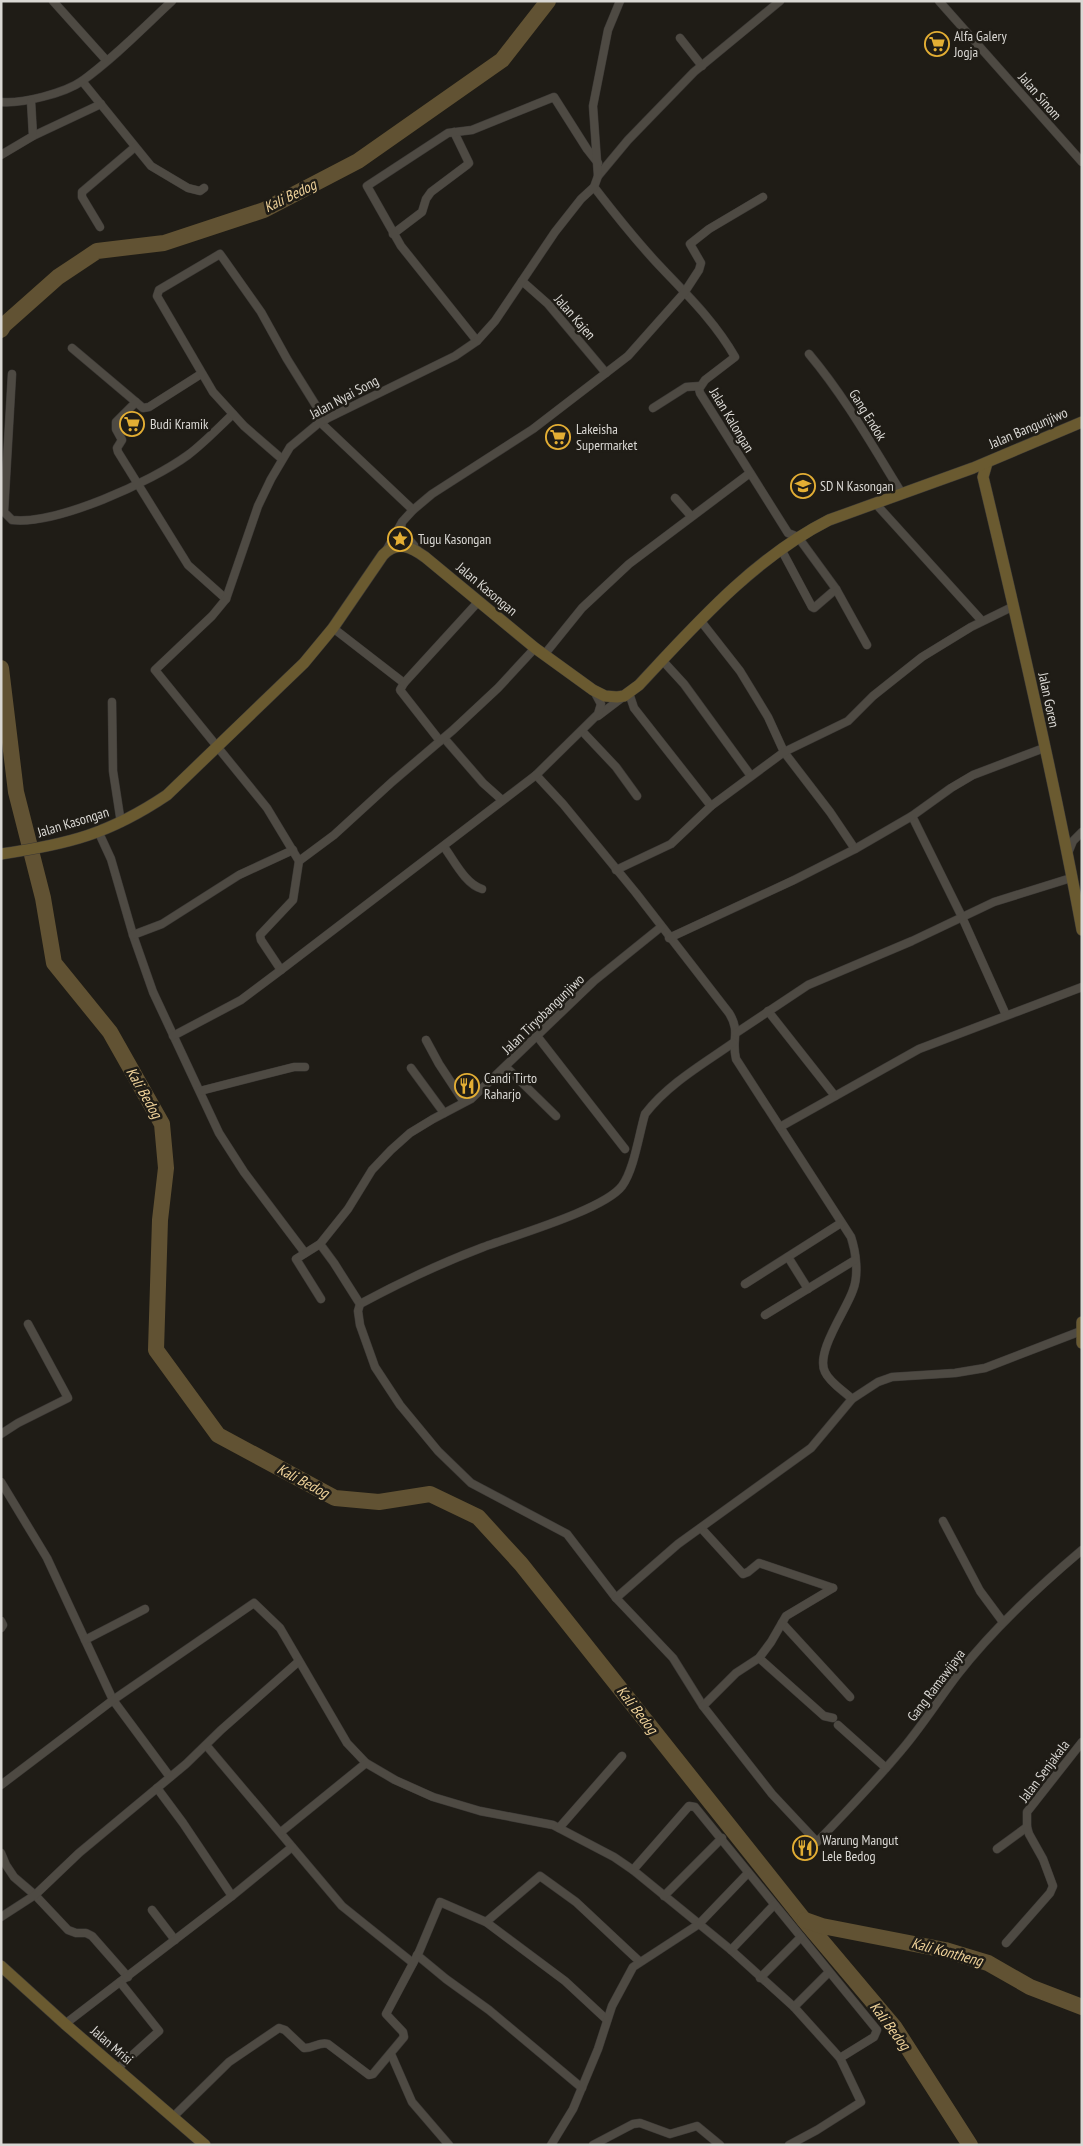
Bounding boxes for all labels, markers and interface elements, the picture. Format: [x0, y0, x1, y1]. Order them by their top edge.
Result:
place label: Alfa Galery Jogja [953, 27, 1007, 61]
supermarket icon: Alfa Galery Jogja [924, 31, 950, 57]
street label: Jalan Sinom [1014, 68, 1066, 124]
water label: Kali Bedog [261, 174, 320, 216]
street label: Jalan Kajen [550, 290, 600, 343]
street label: Jalan Nyai Song [306, 371, 382, 423]
street label: Jalan Kalongan [705, 383, 758, 456]
street label: Gang Endok [845, 386, 891, 445]
street label: Jalan Bangunjiwo [985, 403, 1070, 453]
supermarket icon: Budi Kramik [119, 411, 145, 437]
place label: Budi Kramik [150, 415, 209, 433]
place label: Lakeisha Supermarket [576, 420, 637, 454]
supermarket icon: Lakeisha Supermarket [545, 424, 571, 450]
school or university icon: SD N Kasongan [790, 473, 816, 499]
place label: SD N Kasongan [820, 477, 894, 495]
place icon: Tugu Kasongan [387, 526, 413, 552]
place label: Tugu Kasongan [418, 530, 491, 548]
street label: Jalan Kasongan [452, 558, 521, 620]
street label: Jalan Goren [1034, 670, 1064, 729]
street label: Jalan Kasongan [34, 803, 111, 842]
street label: Jalan Tiryobangunjiwo [497, 970, 588, 1058]
water label: Kali Bedog [122, 1064, 167, 1123]
place label: Candi Tirto Raharjo [484, 1069, 537, 1103]
restaurant icon: Candi Tirto Raharjo [454, 1073, 480, 1099]
water label: Kali Bedog [274, 1459, 334, 1503]
street label: Gang Ramawijaya [903, 1645, 969, 1725]
water label: Kali Bedog [613, 1682, 663, 1739]
street label: Jalan Senjakala [1014, 1736, 1073, 1807]
place label: Warung Mangut Lele Bedog [822, 1831, 898, 1865]
restaurant icon: Warung Mangut Lele Bedog [792, 1835, 818, 1861]
water label: Kali Kontheng [909, 1933, 986, 1971]
water label: Kali Bedog [866, 1998, 916, 2055]
street label: Jalan Mrisi [86, 2021, 137, 2068]

